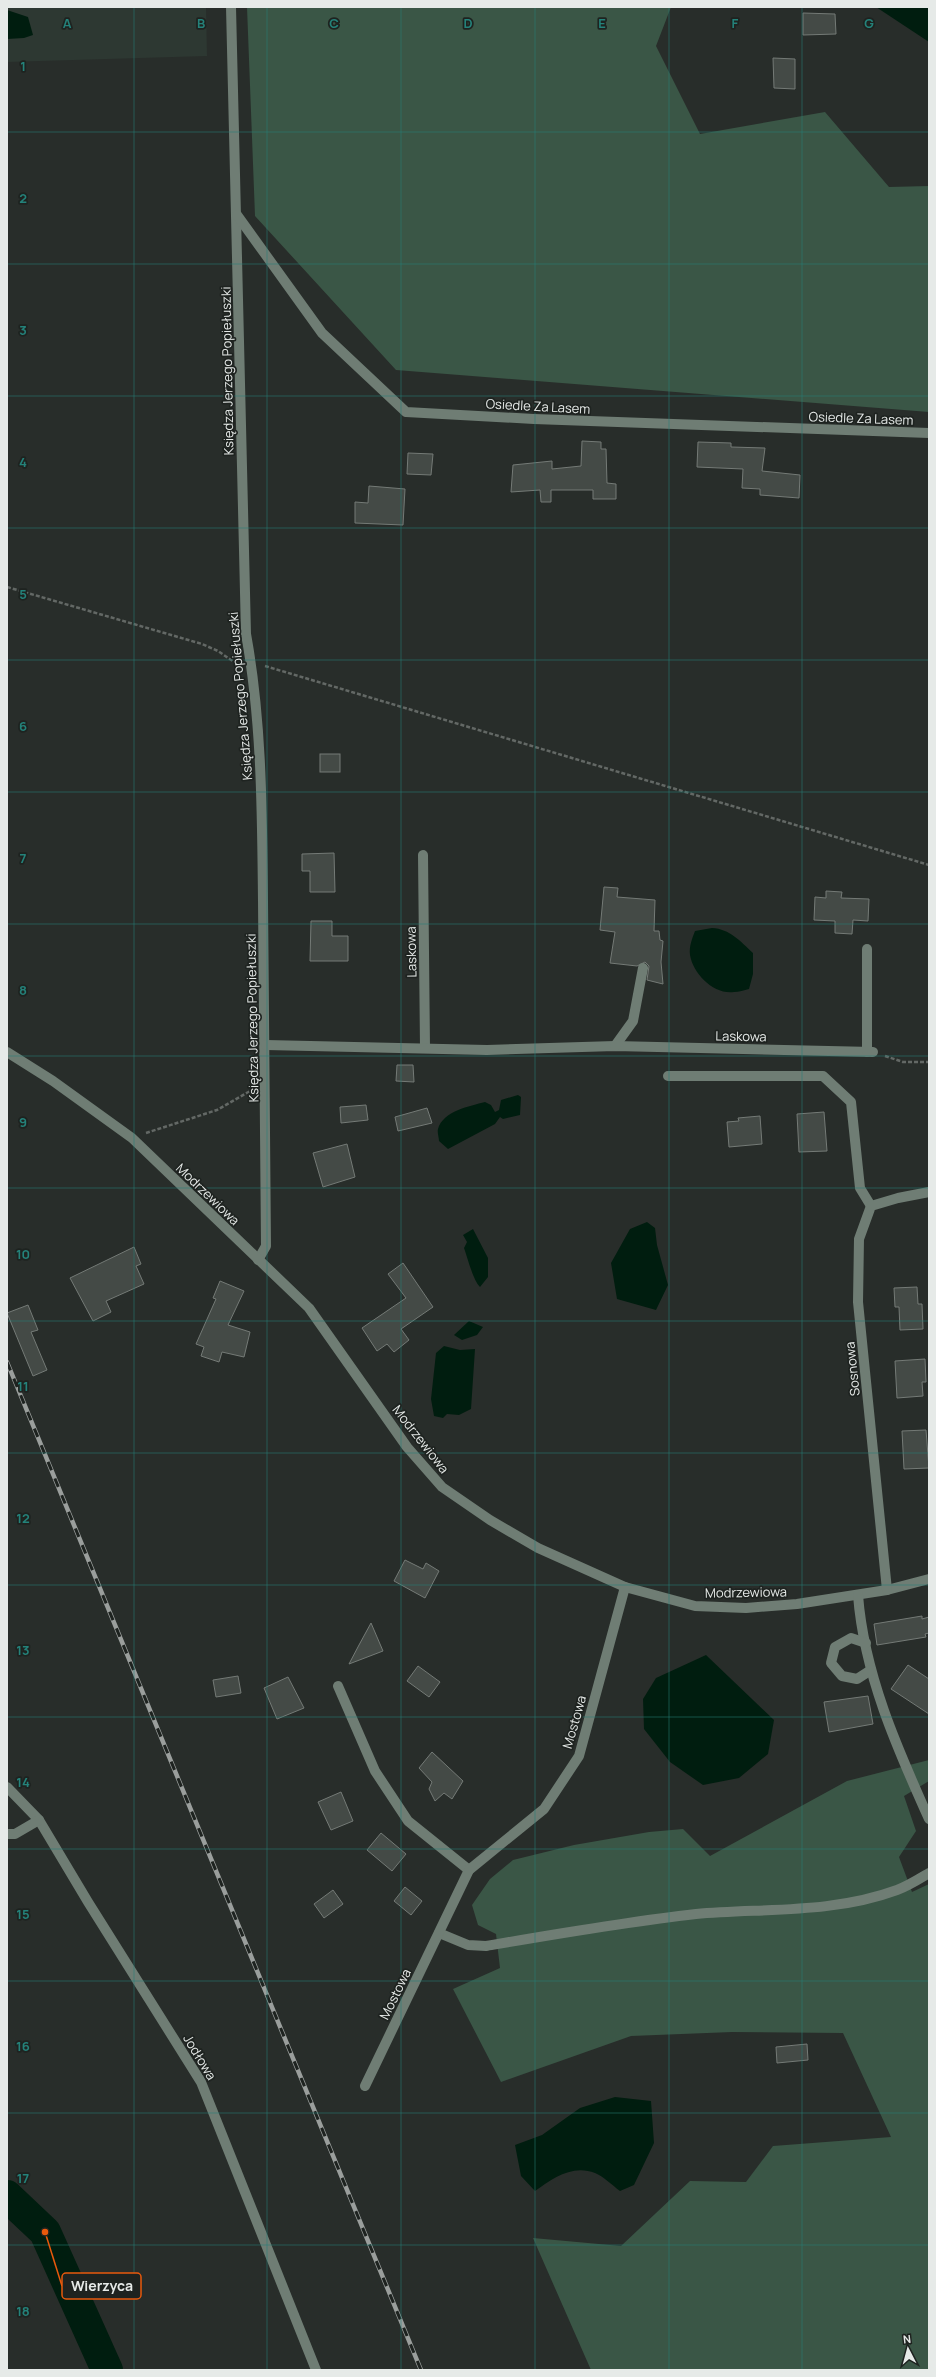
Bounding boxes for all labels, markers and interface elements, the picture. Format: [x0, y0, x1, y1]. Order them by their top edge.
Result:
text: A [63, 14, 72, 32]
text: B [197, 14, 205, 32]
text: C [329, 14, 339, 32]
text: D [463, 14, 473, 32]
text: E [598, 14, 606, 32]
text: F [732, 14, 739, 32]
text: G [864, 14, 874, 32]
text: 1 [20, 57, 26, 75]
text: 2 [19, 189, 27, 207]
street label: Księdza Jerzego Popiełuszki [217, 286, 237, 456]
text: 3 [19, 321, 27, 339]
street label: Osiedle Za Lasem [485, 394, 591, 418]
street label: Osiedle Za Lasem [808, 407, 914, 429]
text: 4 [19, 453, 27, 471]
text: 5 [19, 585, 27, 603]
street label: Księdza Jerzego Popiełuszki [224, 611, 256, 781]
text: 6 [19, 717, 27, 735]
text: 7 [20, 849, 27, 867]
street label: Laskowa [402, 926, 420, 978]
street label: Księdza Jerzego Popiełuszki [242, 933, 262, 1103]
text: 8 [19, 981, 27, 999]
street label: Laskowa [715, 1027, 767, 1045]
text: 9 [19, 1113, 27, 1131]
street label: Modrzewiowa [172, 1159, 244, 1229]
text: 10 [16, 1245, 30, 1263]
street label: Sosnowa [840, 1341, 864, 1397]
text: 11 [17, 1377, 29, 1395]
street label: Modrzewiowa [389, 1401, 453, 1477]
text: 12 [16, 1509, 30, 1527]
street label: Modrzewiowa [705, 1582, 787, 1602]
text: 13 [16, 1641, 30, 1659]
street label: Mostowa [558, 1693, 590, 1751]
text: 14 [16, 1773, 30, 1791]
text: 15 [16, 1905, 30, 1923]
street label: Mostowa [375, 1966, 415, 2022]
street label: Jodłowa [179, 2031, 221, 2083]
text: 16 [16, 2037, 30, 2055]
text: 17 [17, 2169, 29, 2187]
callout: Wierzyca [62, 2273, 141, 2299]
text: Wierzyca [71, 2276, 133, 2295]
text: 18 [16, 2302, 30, 2320]
north arrow [888, 2329, 928, 2369]
text: N [902, 2331, 912, 2346]

